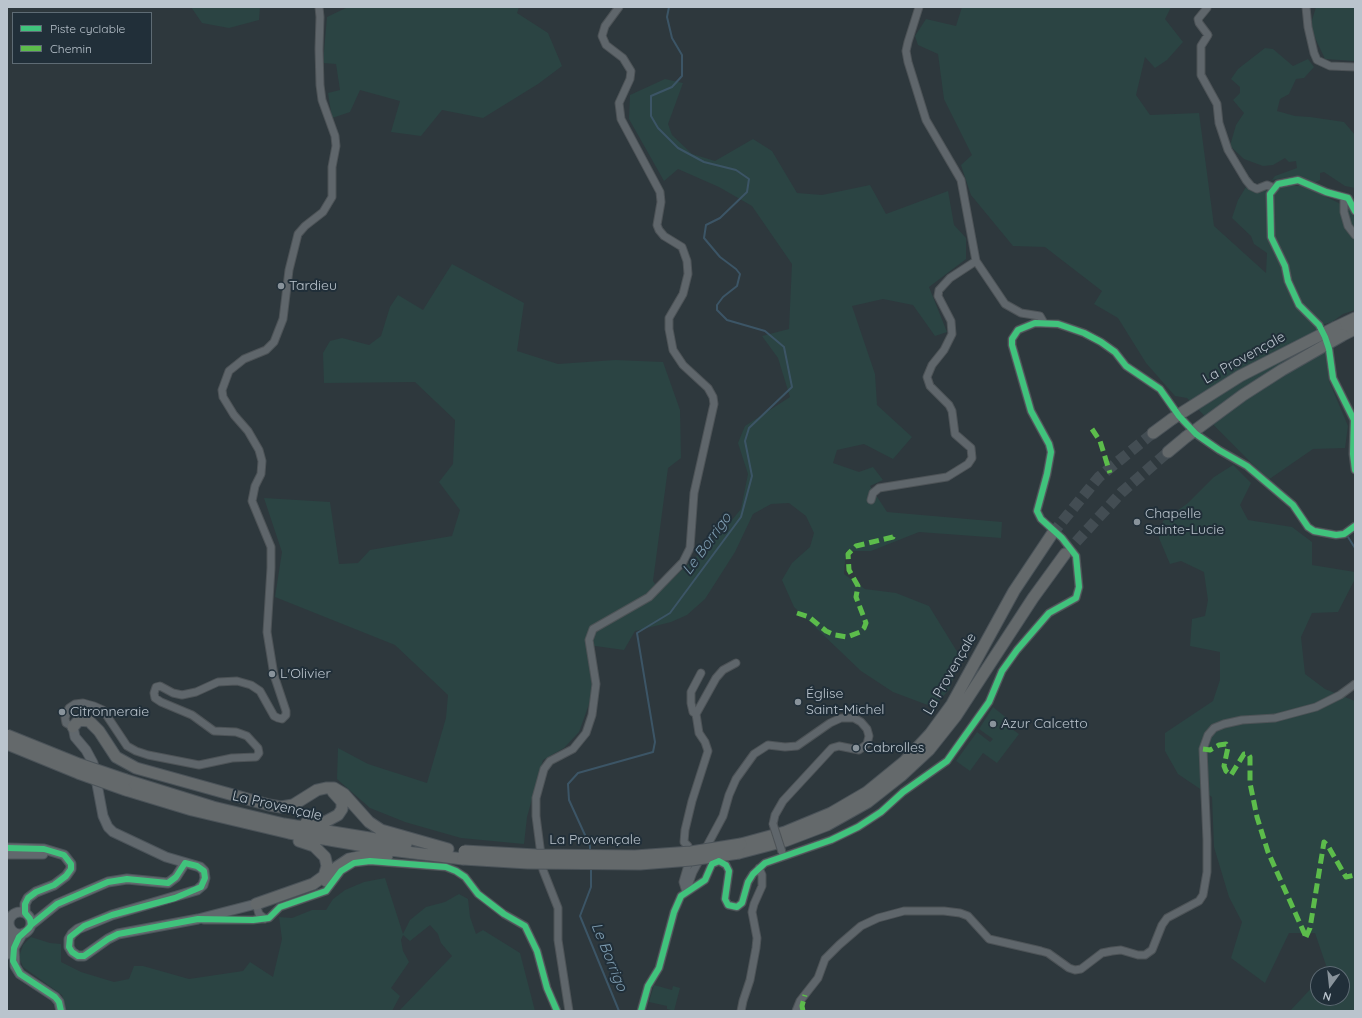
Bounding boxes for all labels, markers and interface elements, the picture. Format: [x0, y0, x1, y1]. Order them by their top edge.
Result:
legend [12, 12, 152, 64]
text: Piste cyclable [50, 21, 125, 36]
text: Chemin [50, 41, 92, 56]
place label: Tardieu [289, 278, 337, 294]
marker: Tardieu [276, 281, 286, 291]
street label: La Provençale [1200, 328, 1288, 388]
place label: Chapelle Sainte-Lucie [1145, 506, 1224, 538]
water label: Le Borrigo [678, 509, 736, 579]
marker: Chapelle Sainte-Lucie [1132, 517, 1142, 527]
street label: La Provençale [920, 630, 980, 718]
place label: L'Olivier [280, 666, 331, 682]
marker: L'Olivier [267, 669, 277, 679]
place label: Église Saint-Michel [806, 686, 885, 718]
marker: Église Saint-Michel [793, 697, 803, 707]
place label: Citronneraie [70, 704, 149, 720]
marker: Citronneraie [57, 707, 67, 717]
place label: Azur Calcetto [1001, 716, 1088, 732]
marker: Azur Calcetto [988, 719, 998, 729]
place label: Cabrolles [864, 740, 924, 756]
marker: Cabrolles [851, 743, 861, 753]
street label: La Provençale [230, 788, 324, 824]
street label: La Provençale [549, 832, 641, 848]
water label: Le Borrigo [587, 920, 631, 994]
north arrow [1310, 966, 1350, 1006]
text: N [1321, 989, 1333, 1004]

